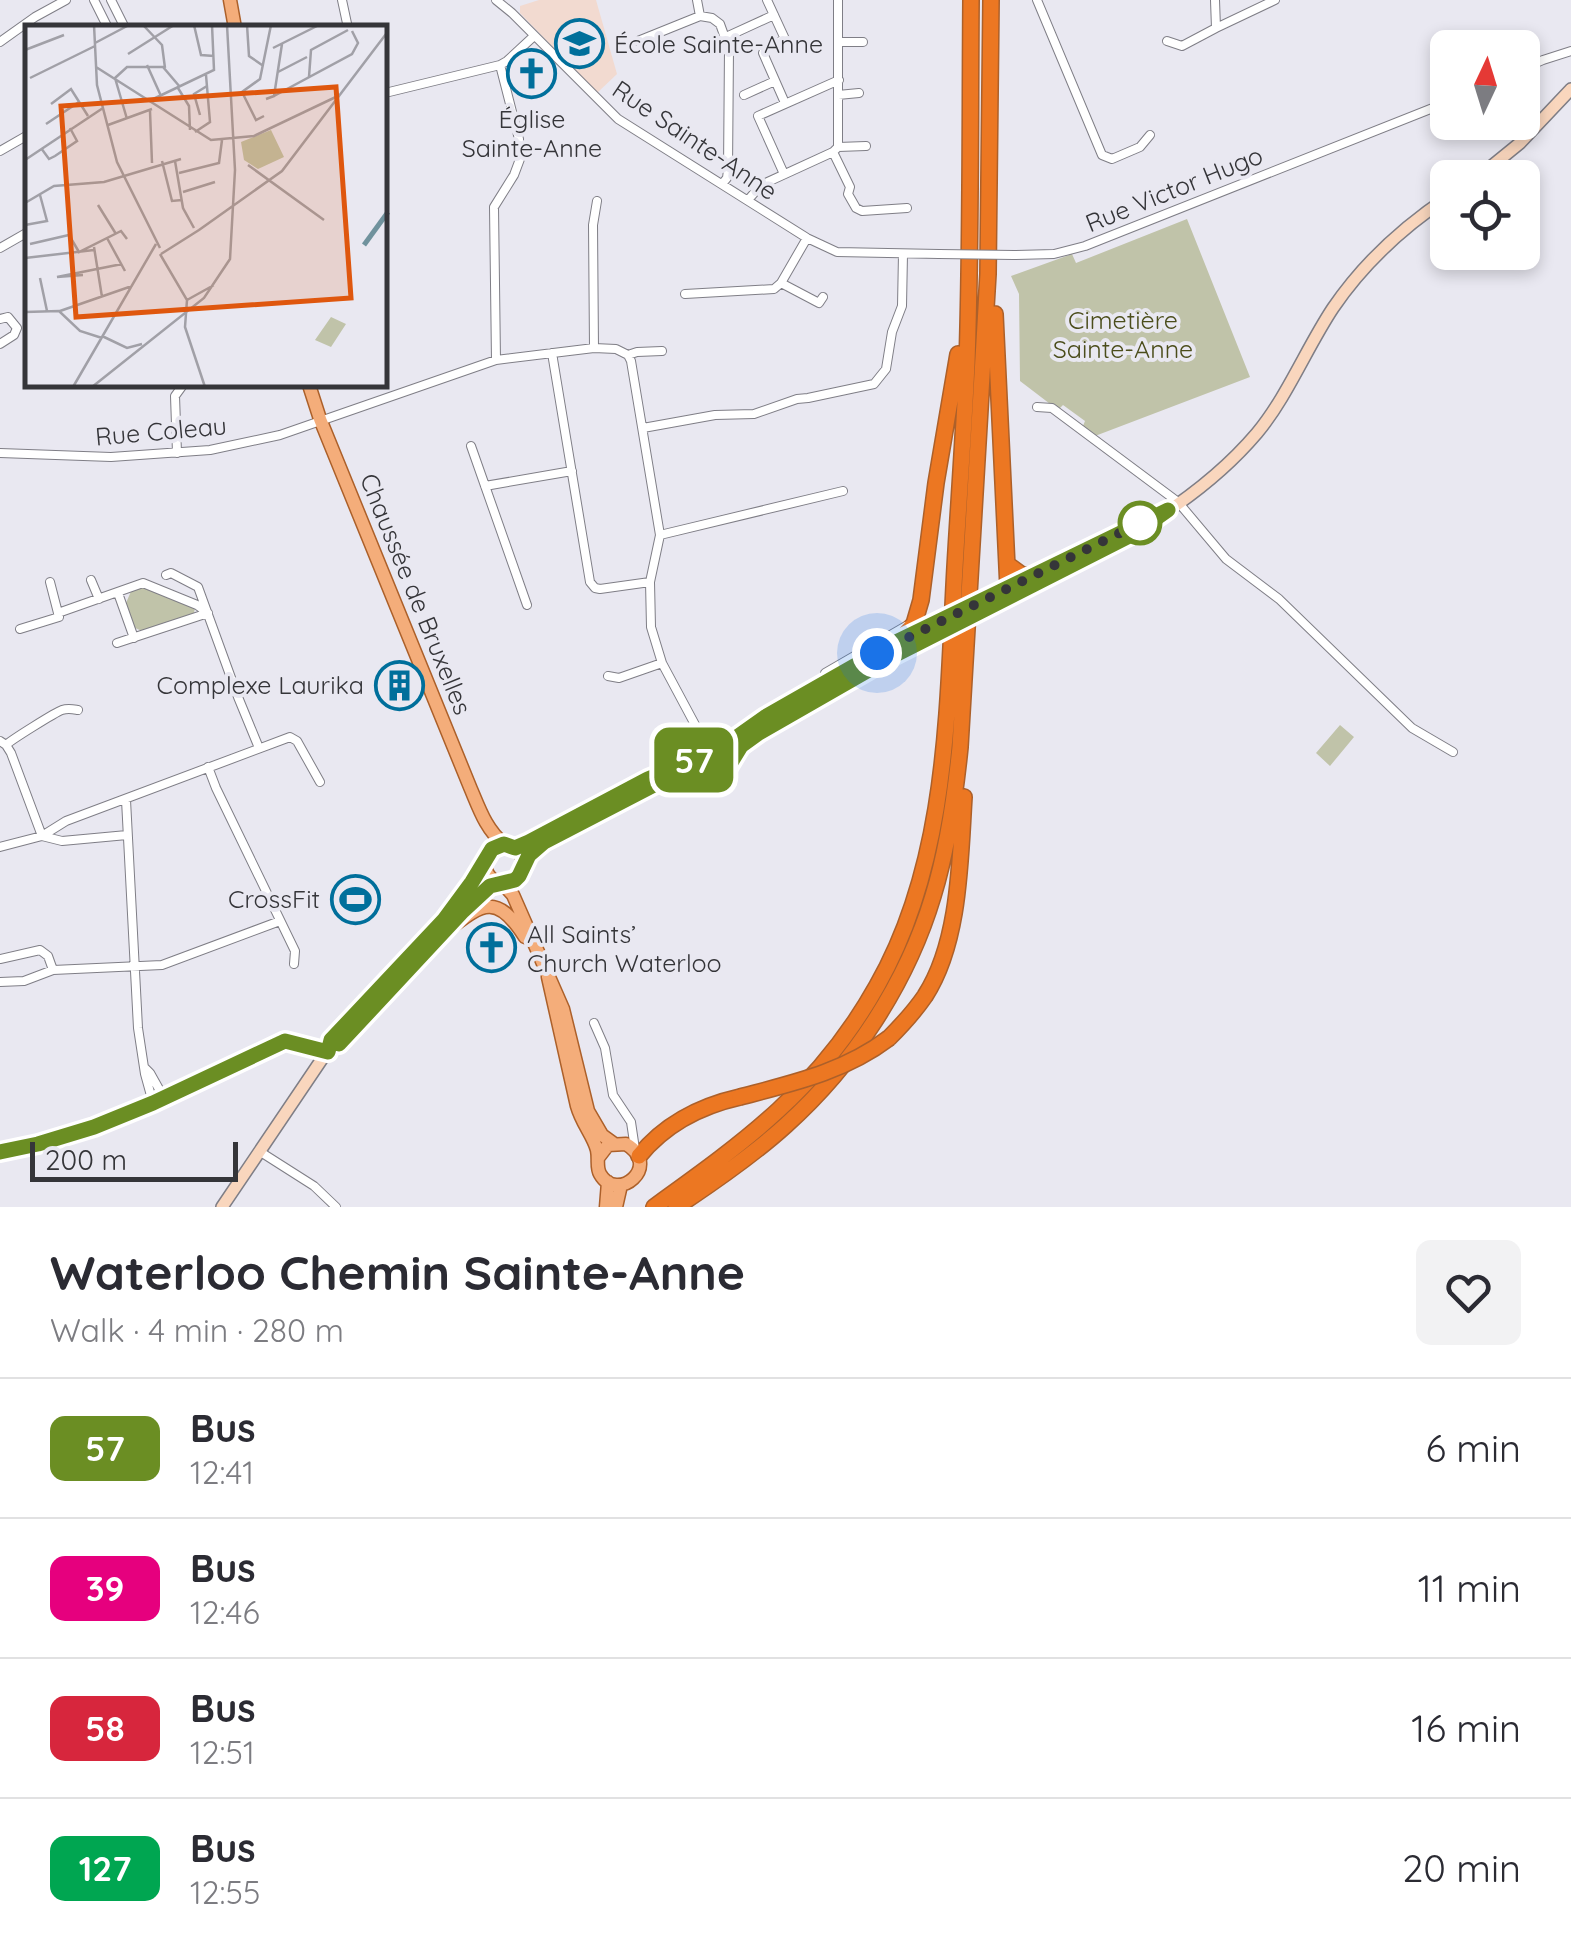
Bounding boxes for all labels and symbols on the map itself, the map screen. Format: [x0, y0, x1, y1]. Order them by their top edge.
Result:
school or university icon: École Sainte-Anne [553, 18, 605, 70]
inset map [25, 25, 388, 388]
place label: École Sainte-Anne [614, 28, 823, 59]
north arrow [1430, 30, 1540, 140]
church icon: Église Sainte-Anne [506, 47, 558, 99]
street label: Rue Sainte-Anne [607, 73, 784, 206]
place label: Église Sainte-Anne [462, 103, 602, 163]
street label: Rue Victor Hugo [1081, 139, 1267, 238]
park label: Cimetière Sainte-Anne [1053, 304, 1193, 364]
street label: Rue Coleau [94, 409, 228, 452]
street label: Chaussée de Bruxelles [354, 469, 479, 719]
unlabelled marker [1119, 502, 1161, 544]
your location [852, 628, 902, 678]
building icon: Complexe Laurika [373, 659, 425, 711]
place label: Complexe Laurika [157, 669, 364, 700]
line badge: 57 [649, 728, 739, 792]
sports icon: CrossFit [329, 873, 381, 925]
place label: CrossFit [228, 883, 320, 914]
place label: All Saints’ Church Waterloo [527, 918, 722, 978]
church icon: All Saints’ Church Waterloo [466, 922, 518, 974]
scale bar [30, 1137, 238, 1182]

